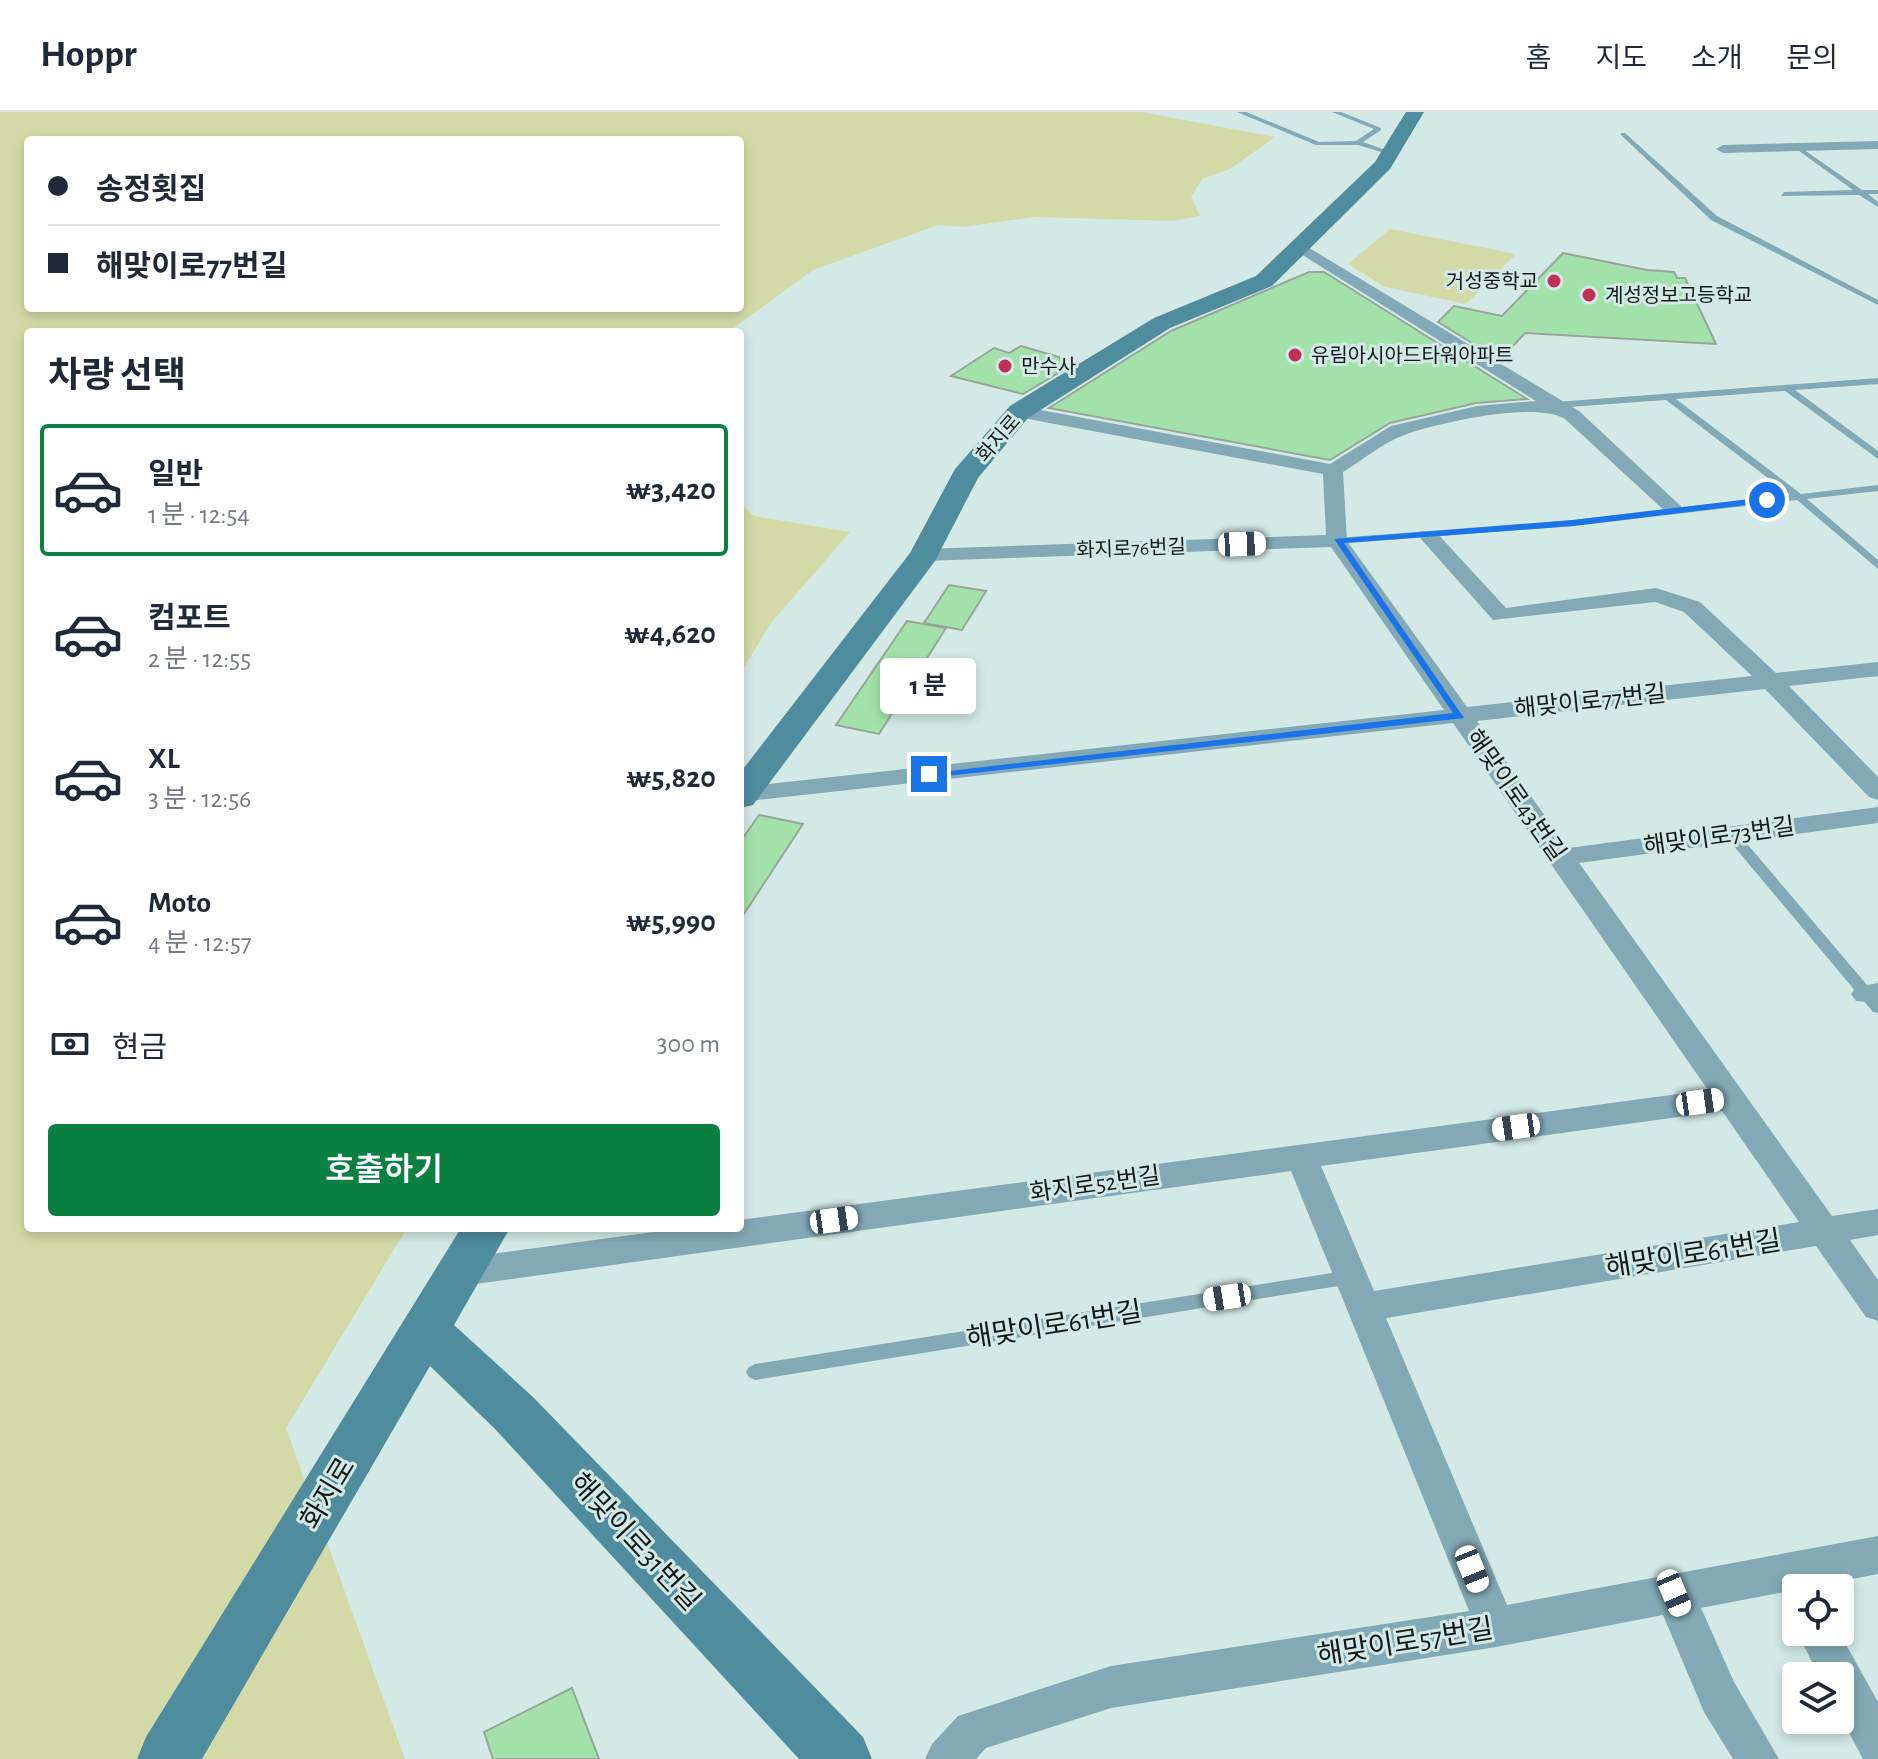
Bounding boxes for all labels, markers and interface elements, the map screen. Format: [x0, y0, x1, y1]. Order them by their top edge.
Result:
text: Hoppr [40, 36, 137, 74]
text: 홈 [1526, 45, 1551, 73]
text: 지도 [1595, 45, 1647, 73]
text: 소개 [1691, 45, 1742, 73]
text: 문의 [1786, 45, 1838, 73]
text: 송정횟집 [96, 175, 206, 205]
text: 해맞이로77번길 [96, 252, 288, 282]
place label: 거성중학교 [1446, 271, 1538, 292]
marker: 거성중학교 [1545, 272, 1563, 290]
place label: 계성정보고등학교 [1605, 285, 1752, 306]
marker: 계성정보고등학교 [1580, 286, 1598, 304]
place label: 유림아시아드타워아파트 [1311, 345, 1513, 366]
marker: 유림아시아드타워아파트 [1286, 346, 1304, 364]
place label: 만수사 [1021, 356, 1076, 377]
marker: 만수사 [996, 357, 1014, 375]
text: 차량 선택 [48, 358, 186, 394]
street label: 화지로 [972, 411, 1024, 466]
icon: car [52, 454, 124, 526]
text: 일반 [148, 460, 203, 490]
text: ₩3,420 [626, 475, 716, 505]
route start [1749, 482, 1785, 518]
text: 1 분 · 12:54 [148, 502, 250, 528]
car [1218, 531, 1266, 557]
street label: 화지로76번길 [1076, 536, 1186, 561]
icon: car [52, 598, 124, 670]
text: 컴포트 [148, 604, 231, 634]
text: ₩4,620 [624, 619, 716, 649]
text: 2 분 · 12:55 [148, 646, 251, 672]
callout: 1 분 [881, 658, 977, 714]
text: 1 분 [909, 673, 947, 699]
street label: 해맞이로77번길 [1513, 681, 1667, 722]
street label: 해맞이로43번길 [1461, 725, 1570, 865]
icon: car [52, 742, 124, 814]
text: XL [148, 744, 180, 774]
route end [911, 756, 947, 792]
text: ₩5,820 [626, 763, 716, 793]
text: 3 분 · 12:56 [148, 786, 251, 812]
street label: 해맞이로73번길 [1642, 814, 1796, 859]
icon: car [52, 886, 124, 958]
text: Moto [148, 888, 211, 918]
text: ₩5,990 [626, 907, 716, 937]
text: 4 분 · 12:57 [148, 930, 252, 956]
icon: cash [48, 1022, 92, 1066]
text: 300 m [657, 1031, 720, 1057]
text: 현금 [112, 1033, 167, 1063]
car [1675, 1087, 1725, 1117]
car [1491, 1112, 1541, 1142]
button: 호출하기 [48, 1124, 720, 1216]
street label: 화지로52번길 [1028, 1163, 1162, 1206]
car [809, 1205, 859, 1235]
street label: 해맞이로61번길 [1603, 1225, 1783, 1283]
car [1201, 1281, 1253, 1313]
street label: 해맞이로61번길 [964, 1296, 1144, 1354]
street label: 화지로 [295, 1453, 361, 1534]
street label: 해맞이로31번길 [564, 1467, 706, 1616]
car [1452, 1542, 1492, 1596]
car [1654, 1566, 1694, 1620]
map controls [1782, 1574, 1854, 1734]
button: locate [1782, 1574, 1854, 1646]
street label: 해맞이로57번길 [1315, 1613, 1495, 1671]
button: layers [1782, 1662, 1854, 1734]

